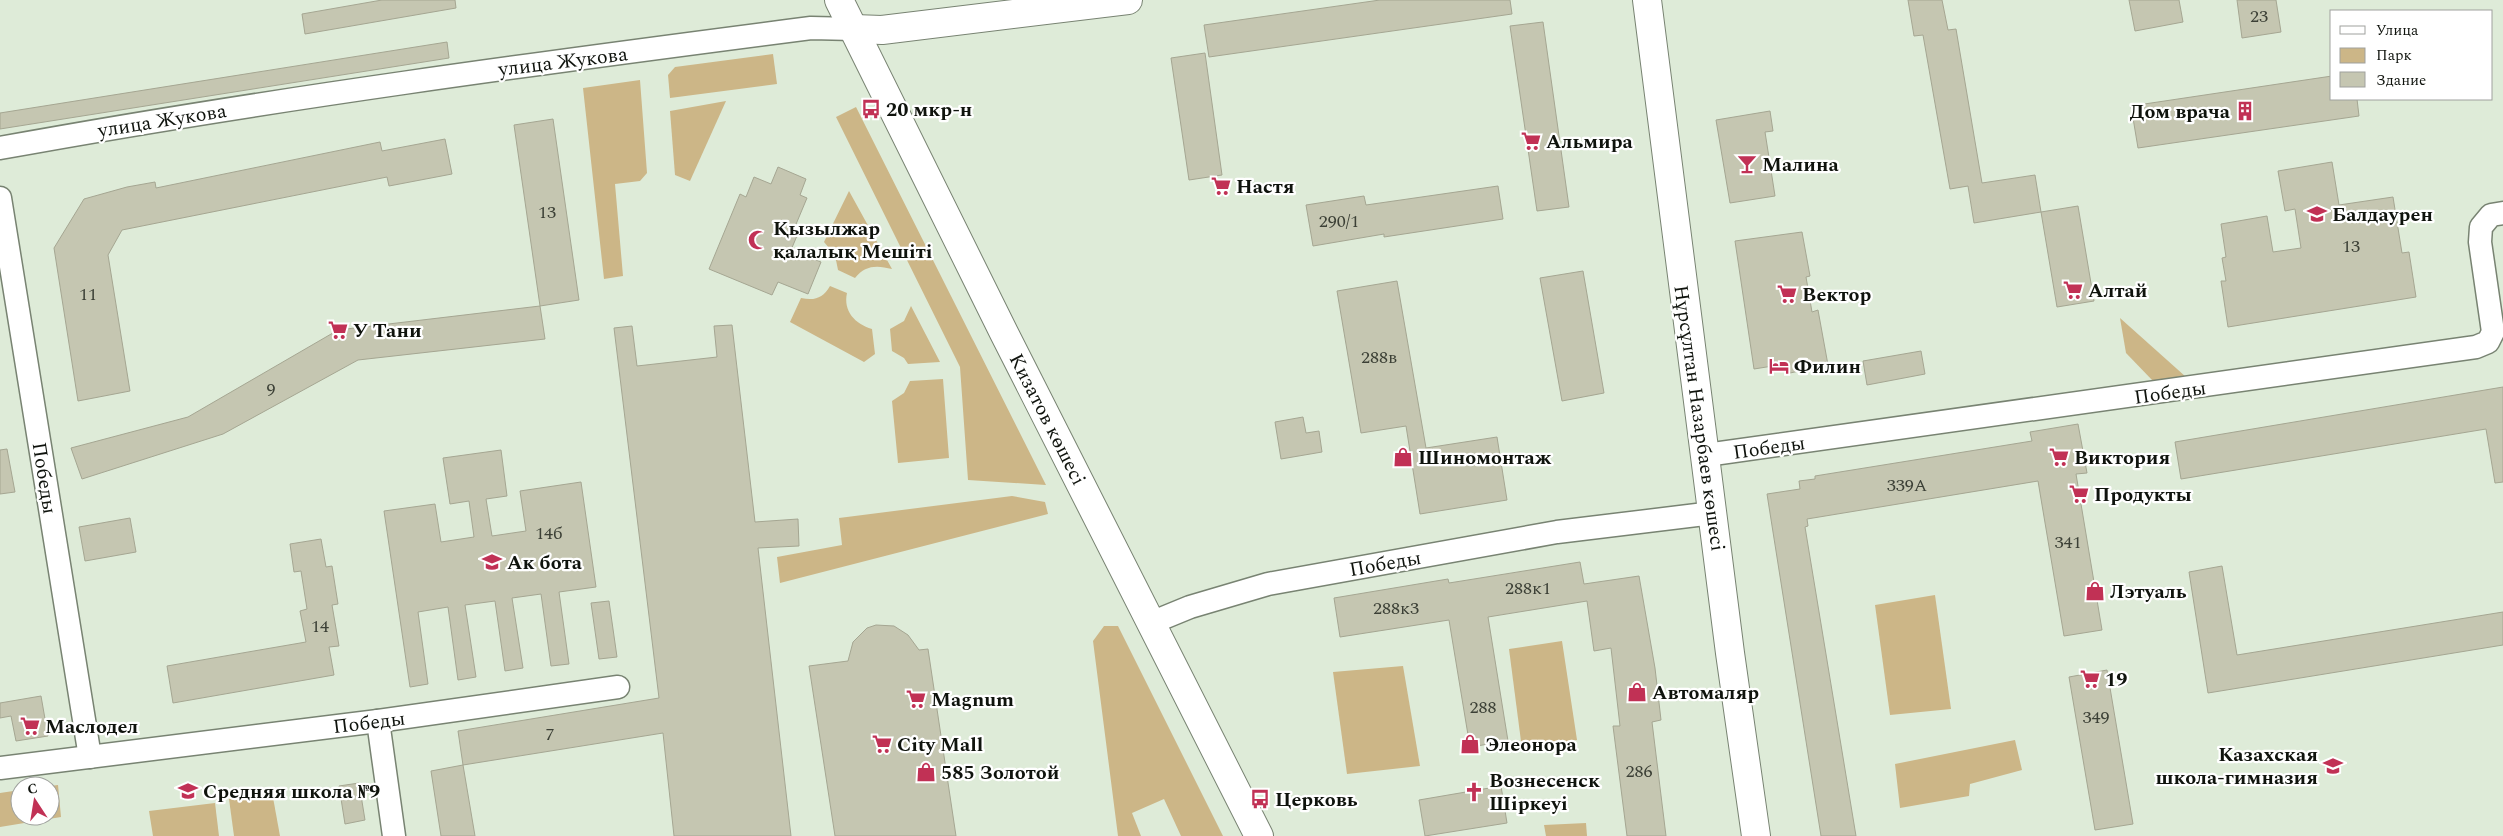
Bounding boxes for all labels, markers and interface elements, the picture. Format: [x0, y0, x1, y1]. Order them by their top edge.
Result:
house number: 23 [2250, 3, 2268, 30]
legend [2330, 10, 2493, 100]
text: Улица [2376, 19, 2419, 42]
street label: улица Жукова [496, 39, 630, 85]
text: Парк [2376, 44, 2412, 67]
text: Здание [2376, 69, 2426, 92]
place label: 20 мкр-н [886, 95, 972, 125]
street label: улица Жукова [95, 96, 229, 146]
place label: Дом врача [2130, 97, 2231, 127]
bus stop icon: 20 мкр-н [860, 98, 882, 120]
building icon: Дом врача [2234, 100, 2256, 122]
place label: Альмира [1546, 127, 1634, 157]
supermarket icon: Альмира [1520, 130, 1542, 152]
place label: Малина [1762, 150, 1840, 180]
bar icon: Малина [1736, 153, 1758, 175]
place label: Настя [1236, 172, 1295, 202]
supermarket icon: Настя [1210, 175, 1232, 197]
house number: 13 [538, 199, 556, 226]
place label: Балдаурен [2332, 200, 2433, 230]
school or university icon: Балдаурен [2306, 203, 2328, 225]
house number: 290/1 [1319, 208, 1359, 235]
place label: Қызылжар қалалық Мешіті [773, 214, 932, 267]
mosque icon: Қызылжар қалалық Мешіті [747, 229, 769, 251]
house number: 13 [2342, 233, 2360, 260]
place label: Алтай [2088, 276, 2148, 306]
supermarket icon: Алтай [2062, 279, 2084, 301]
place label: Вектор [1802, 280, 1871, 310]
house number: 11 [79, 281, 97, 308]
street label: Нұрсұлтан Назарбаев көшесі [1665, 283, 1733, 553]
supermarket icon: Вектор [1776, 283, 1798, 305]
place label: У Тани [353, 316, 422, 346]
supermarket icon: У Тани [327, 319, 349, 341]
house number: 288в [1361, 344, 1397, 371]
street label: Кизатов көшесі [1001, 348, 1093, 491]
place label: Филин [1794, 352, 1861, 382]
hotel icon: Филин [1768, 355, 1790, 377]
street label: Победы [2132, 373, 2208, 413]
house number: 9 [267, 376, 276, 403]
street label: Победы [1731, 428, 1807, 468]
street label: Победы [24, 440, 65, 516]
place label: Шиномонтаж [1418, 443, 1552, 473]
place label: Виктория [2074, 443, 2171, 473]
shop icon: Шиномонтаж [1392, 446, 1414, 468]
supermarket icon: Виктория [2048, 446, 2070, 468]
house number: 339А [1887, 472, 1927, 499]
place label: Продукты [2094, 480, 2192, 510]
supermarket icon: Продукты [2068, 483, 2090, 505]
house number: 14б [535, 520, 563, 547]
house number: 341 [2055, 529, 2082, 556]
street label: Победы [1347, 543, 1424, 585]
place label: Ак бота [507, 548, 583, 578]
school or university icon: Ак бота [481, 551, 503, 573]
house number: 288к1 [1505, 575, 1551, 602]
place label: Лэтуаль [2110, 577, 2187, 607]
shop icon: Лэтуаль [2084, 580, 2106, 602]
house number: 288к3 [1373, 595, 1419, 622]
house number: 14 [311, 613, 329, 640]
place label: 19 [2105, 665, 2127, 695]
supermarket icon: 19 [2079, 668, 2101, 690]
place label: Автомаляр [1652, 678, 1759, 708]
shop icon: Автомаляр [1626, 681, 1648, 703]
place label: Magnum [931, 685, 1014, 715]
supermarket icon: Magnum [905, 688, 927, 710]
house number: 288 [1470, 694, 1497, 721]
street label: Победы [331, 704, 407, 742]
house number: 349 [2083, 704, 2110, 731]
place label: Маслодел [45, 712, 138, 742]
supermarket icon: Маслодел [19, 715, 41, 737]
house number: 7 [546, 721, 555, 748]
place label: City Mall [897, 730, 983, 760]
place label: Элеонора [1485, 730, 1578, 760]
supermarket icon: City Mall [871, 733, 893, 755]
shop icon: Элеонора [1459, 733, 1481, 755]
place label: Казахская школа-гимназия [2156, 740, 2318, 793]
school or university icon: Казахская школа-гимназия [2322, 755, 2344, 777]
place label: 585 Золотой [941, 758, 1060, 788]
house number: 286 [1626, 758, 1653, 785]
shop icon: 585 Золотой [915, 761, 937, 783]
place label: Вознесенск Шіркеуі [1489, 766, 1600, 819]
north arrow [10, 776, 60, 826]
text: С [25, 777, 39, 800]
place label: Средняя школа №9 [203, 777, 380, 807]
school or university icon: Средняя школа №9 [177, 780, 199, 802]
church icon: Вознесенск Шіркеуі [1463, 781, 1485, 803]
place label: Церковь [1275, 785, 1358, 815]
bus stop icon: Церковь [1249, 788, 1271, 810]

